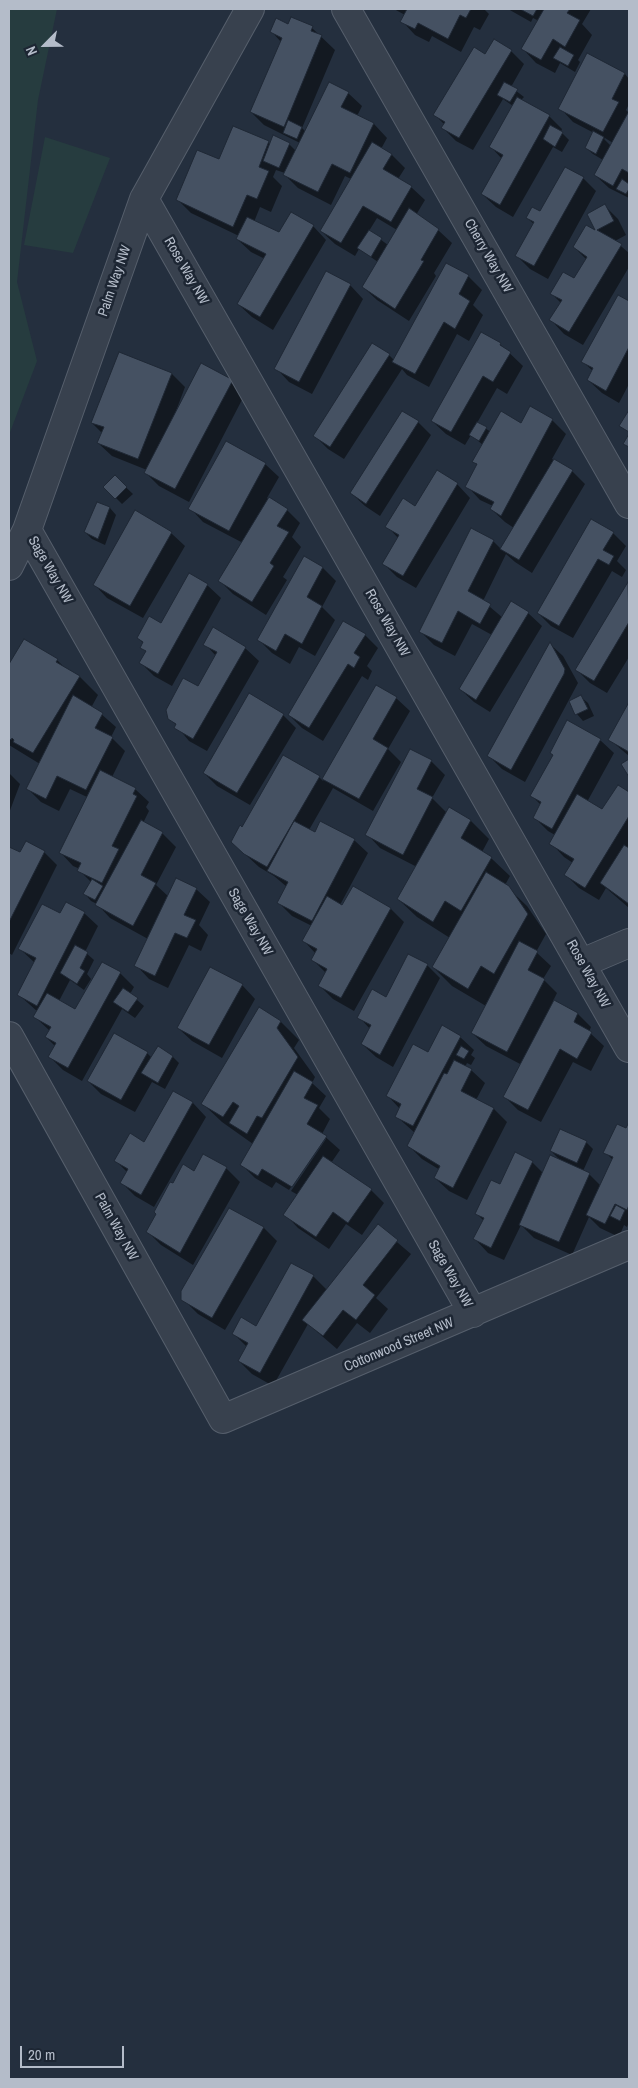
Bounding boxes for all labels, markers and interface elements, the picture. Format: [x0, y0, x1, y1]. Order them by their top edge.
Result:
north arrow [20, 20, 70, 70]
text: N [21, 44, 41, 58]
street label: Cherry Way NW [460, 216, 516, 296]
street label: Rose Way NW [160, 234, 212, 308]
street label: Palm Way NW [95, 243, 135, 319]
street label: Sage Way NW [24, 533, 76, 607]
street label: Rose Way NW [361, 586, 413, 660]
street label: Sage Way NW [224, 885, 276, 959]
street label: Rose Way NW [563, 937, 613, 1011]
street label: Palm Way NW [91, 1190, 141, 1264]
street label: Sage Way NW [424, 1237, 476, 1311]
street label: Cottonwood Street NW [342, 1314, 456, 1376]
scale bar [22, 2036, 126, 2068]
text: 20 m [28, 2044, 55, 2065]

